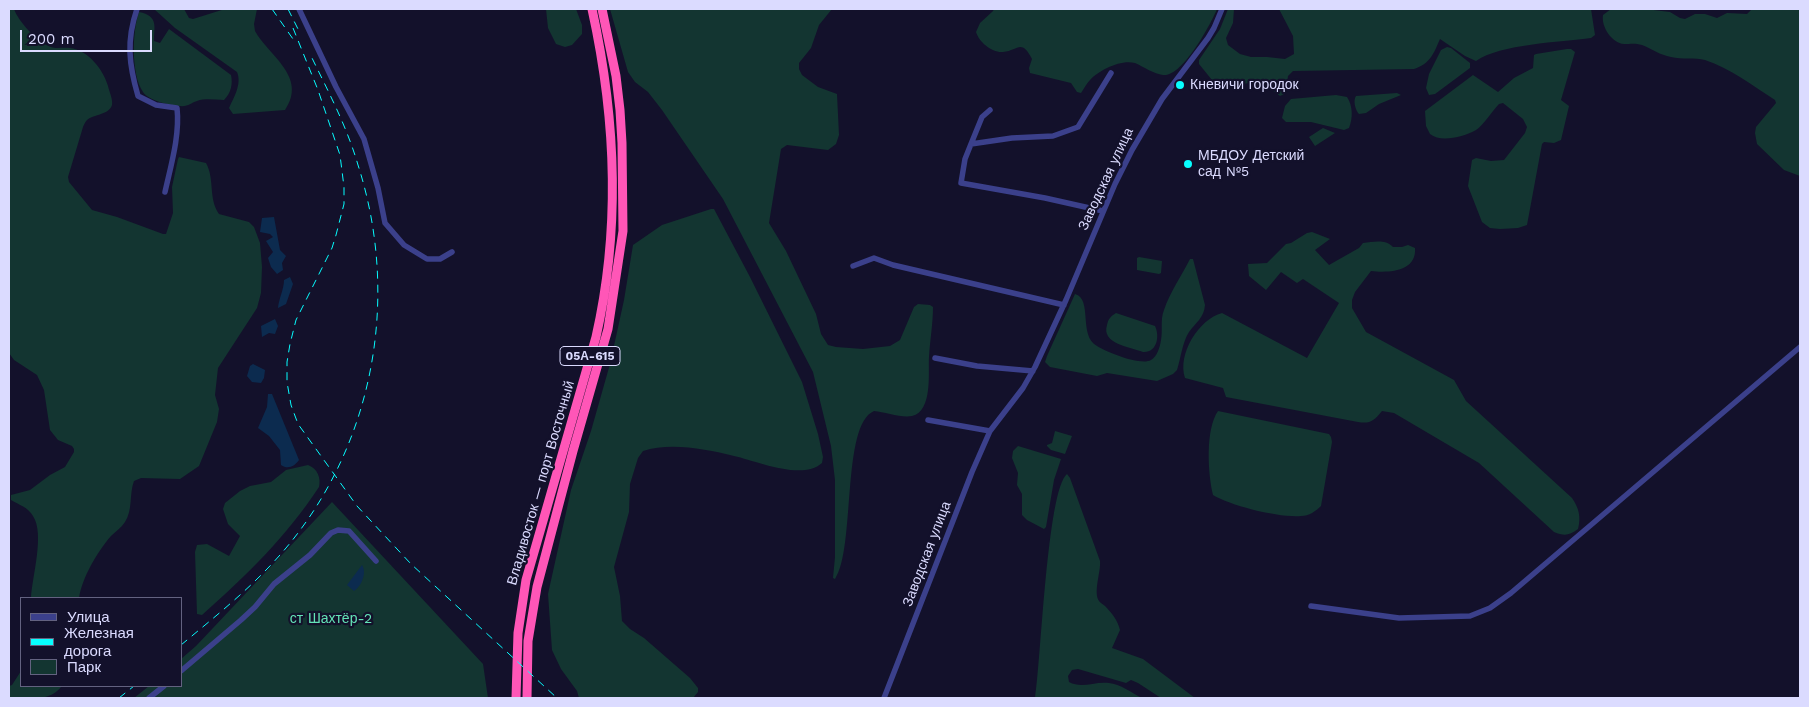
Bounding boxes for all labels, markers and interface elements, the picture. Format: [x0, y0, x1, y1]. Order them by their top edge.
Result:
scale bar [22, 20, 155, 52]
text: 200 m [28, 30, 75, 48]
place label: Кневичи городок [1190, 77, 1299, 93]
marker: Кневичи городок [1174, 79, 1186, 91]
street label: Заводская улица [1075, 125, 1137, 233]
place label: МБДОУ Детский сад №5 [1198, 148, 1304, 180]
marker: МБДОУ Детский сад №5 [1182, 158, 1194, 170]
road number: 05А-615 [560, 346, 620, 366]
street label: Владивосток — порт Восточный [504, 379, 578, 587]
street label: Заводская улица [899, 499, 955, 609]
legend [20, 597, 182, 687]
text: Улица [67, 608, 110, 626]
park label: ст Шахтёр-2 [290, 611, 372, 627]
text: Железная дорога [64, 624, 134, 660]
text: Парк [67, 658, 101, 676]

